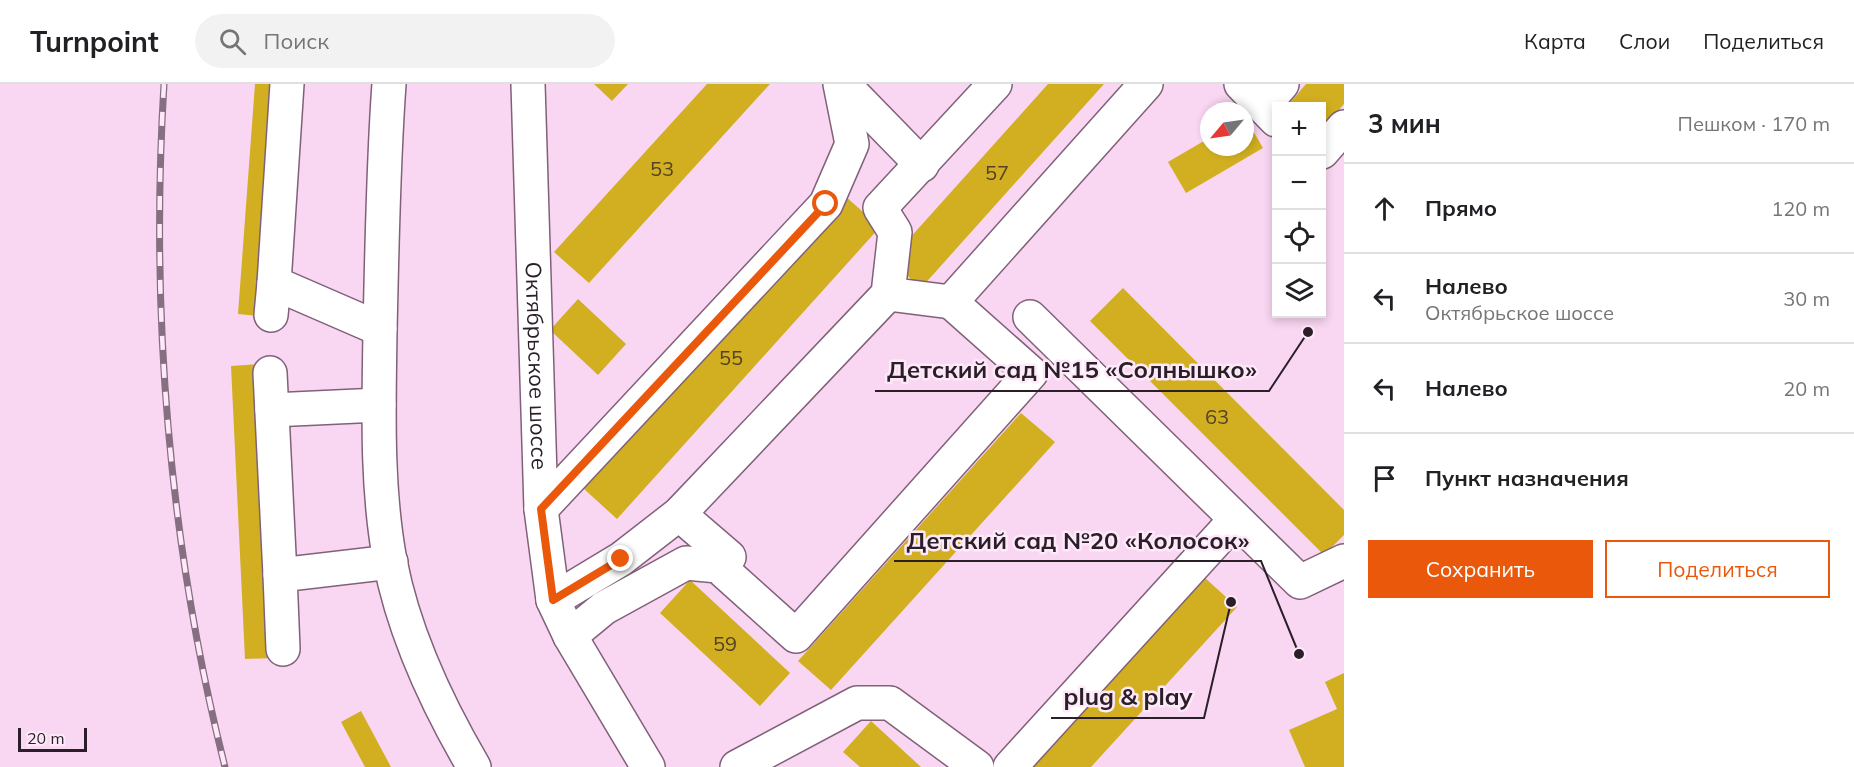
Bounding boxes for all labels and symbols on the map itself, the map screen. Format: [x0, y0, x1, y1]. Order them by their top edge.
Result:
north arrow [1200, 102, 1254, 156]
house number: 53 [650, 156, 674, 181]
house number: 57 [985, 160, 1009, 185]
route start [812, 190, 838, 216]
street label: Октябрьское шоссе [519, 261, 554, 470]
house number: 55 [719, 345, 743, 370]
callout: Детский сад №15 «Солнышко» [875, 349, 1269, 391]
text: Детский сад №15 «Солнышко» [887, 354, 1257, 384]
house number: 63 [1205, 404, 1229, 429]
callout: Детский сад №20 «Колосок» [894, 519, 1261, 561]
text: Детский сад №20 «Колосок» [907, 525, 1249, 555]
route end [607, 545, 633, 571]
house number: 59 [713, 631, 737, 656]
callout: plug & play [1051, 676, 1204, 718]
text: plug & play [1064, 681, 1193, 711]
scale bar [18, 725, 87, 752]

